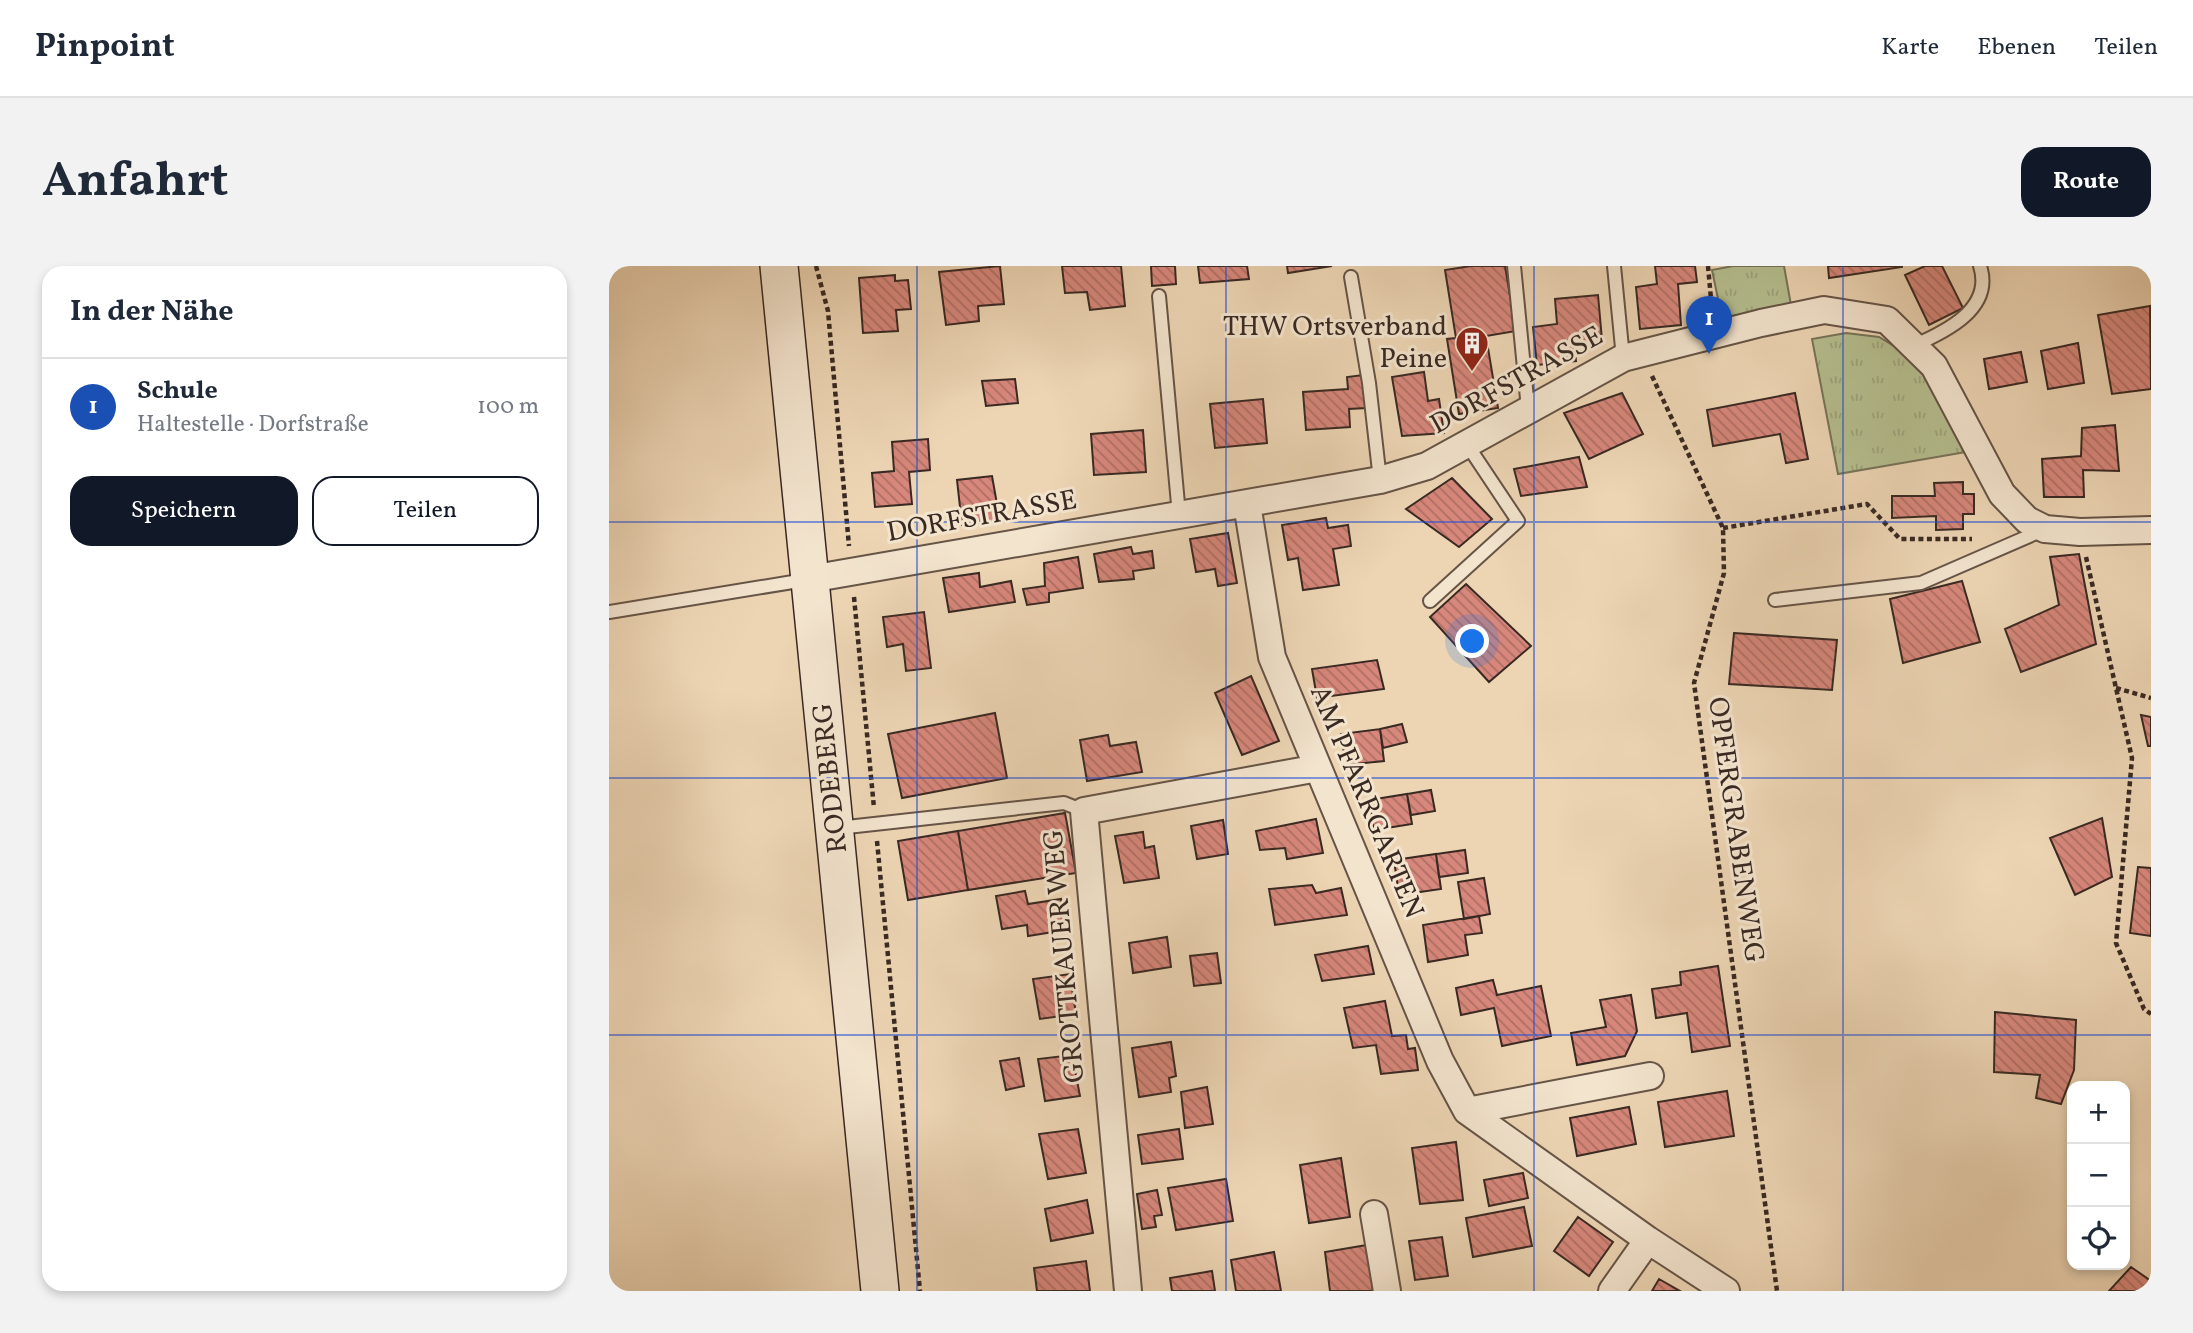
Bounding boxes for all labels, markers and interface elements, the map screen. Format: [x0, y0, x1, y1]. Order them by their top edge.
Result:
text: Pinpoint [35, 25, 175, 71]
text: Karte [1881, 31, 1939, 65]
text: Ebenen [1977, 31, 2056, 65]
text: Teilen [2094, 31, 2158, 65]
button: Route [2021, 147, 2151, 217]
text: Anfahrt [42, 148, 229, 217]
text: In der Nähe [70, 291, 234, 333]
pin: 1 [1686, 296, 1732, 354]
place label: THW Ortsverband Peine [1223, 308, 1447, 379]
street label: DORFSTRASSE [1423, 317, 1611, 445]
building icon: THW Ortsverband Peine [1453, 324, 1491, 373]
text: Schule [137, 373, 218, 409]
text: 1 [88, 391, 98, 423]
text: 100 m [477, 391, 539, 423]
text: Haltestelle · Dorfstraße [137, 409, 369, 441]
button: Speichern [70, 476, 298, 546]
button: Teilen [312, 476, 539, 546]
street label: DORFSTRASSE [884, 481, 1080, 553]
your location [1455, 624, 1489, 658]
street label: AM PFARRGARTEN [1299, 680, 1433, 924]
street label: OPFERGRABENWEG [1697, 694, 1773, 966]
street label: RODEBERG [804, 701, 858, 855]
street label: GROTTKAUER WEG [1034, 828, 1096, 1084]
map controls [2067, 1081, 2130, 1270]
button: + [2067, 1081, 2130, 1144]
button: − [2067, 1144, 2130, 1207]
button: locate [2067, 1207, 2130, 1270]

